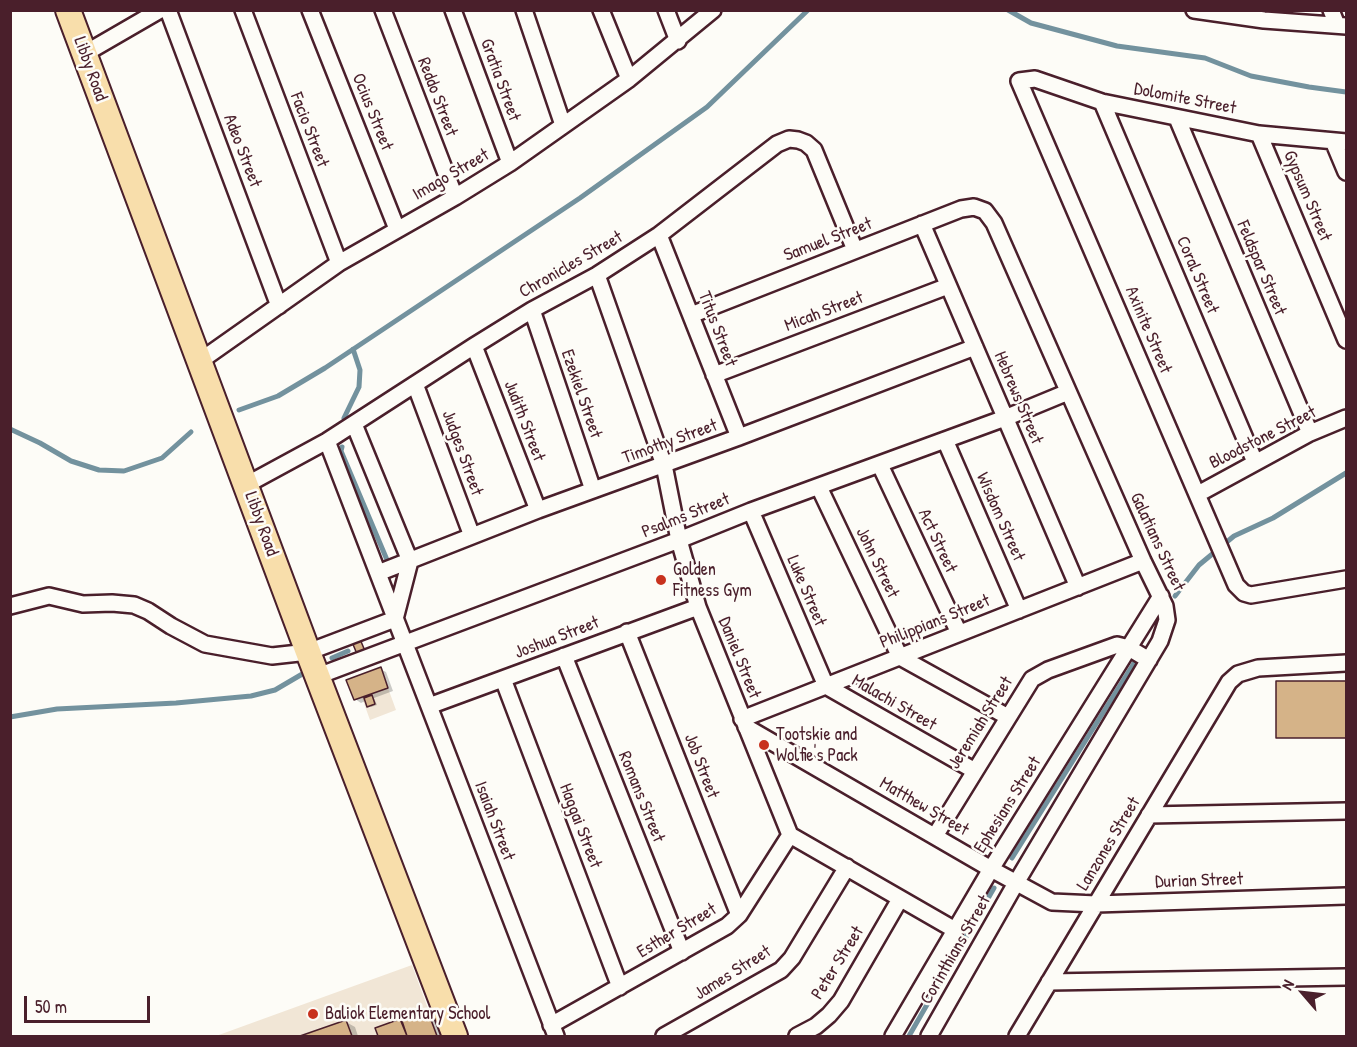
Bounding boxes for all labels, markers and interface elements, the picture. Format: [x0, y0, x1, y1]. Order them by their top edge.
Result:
street label: Libby Road [68, 34, 112, 104]
street label: Gratia Street [475, 36, 525, 124]
street label: Reddo Street [412, 55, 462, 139]
street label: Ocius Street [347, 70, 397, 154]
street label: Dolomite Street [1132, 79, 1238, 119]
street label: Facio Street [285, 90, 333, 170]
street label: Adeo Street [218, 112, 266, 190]
street label: Imago Street [409, 144, 493, 206]
street label: Gypsum Street [1278, 147, 1336, 245]
street label: Samuel Street [781, 213, 875, 267]
street label: Feldspar Street [1231, 218, 1291, 318]
street label: Chronicles Street [516, 227, 626, 303]
street label: Coral Street [1171, 233, 1223, 317]
street label: Axinite Street [1120, 283, 1176, 377]
street label: Micah Street [782, 287, 866, 337]
street label: Titus Street [693, 288, 741, 370]
street label: Ezekiel Street [556, 347, 606, 441]
street label: Hebrews Street [989, 348, 1047, 448]
street label: Judith Street [499, 378, 549, 464]
street label: Bloodstone Street [1206, 402, 1320, 474]
street label: Judges Street [437, 407, 487, 499]
street label: Timothy Street [620, 415, 720, 469]
street label: Wisdom Street [971, 469, 1029, 565]
street label: Libby Road [239, 489, 283, 559]
street label: Psalms Street [639, 489, 733, 543]
street label: Galatians Street [1125, 489, 1189, 595]
street label: Act Street [913, 506, 961, 576]
street label: John Street [851, 524, 903, 602]
street label: Luke Street [781, 552, 831, 630]
place label: Golden Fitness Gym [673, 559, 752, 602]
marker: Golden Fitness Gym [654, 573, 668, 587]
street label: Philippians Street [877, 590, 993, 654]
street label: Joshua Street [512, 612, 602, 664]
street label: Daniel Street [713, 614, 765, 702]
street label: Malachi Street [848, 670, 940, 736]
street label: Jeremiah Street [944, 673, 1018, 773]
place label: Tootskie and Wolfie's Pack [776, 724, 858, 766]
street label: Job Street [679, 731, 723, 801]
marker: Tootskie and Wolfie's Pack [757, 738, 771, 752]
street label: Romans Street [613, 749, 669, 845]
street label: Ephesians Street [970, 753, 1046, 857]
street label: Matthew Street [876, 773, 972, 841]
street label: Isaiah Street [469, 778, 519, 864]
street label: Haggai Street [554, 781, 606, 871]
street label: Lanzones Street [1073, 793, 1145, 895]
street label: Durian Street [1155, 869, 1243, 893]
street label: Corinthians Street [916, 892, 996, 1008]
street label: Esther Street [633, 899, 721, 963]
street label: Peter Street [807, 922, 869, 1004]
street label: James Street [691, 941, 775, 1005]
north arrow [1273, 963, 1333, 1023]
text: N [1275, 976, 1299, 993]
scale bar [27, 984, 153, 1022]
text: 50 m [35, 994, 67, 1019]
place label: Baliok Elementary School [325, 1003, 490, 1025]
marker: Baliok Elementary School [306, 1007, 320, 1021]

